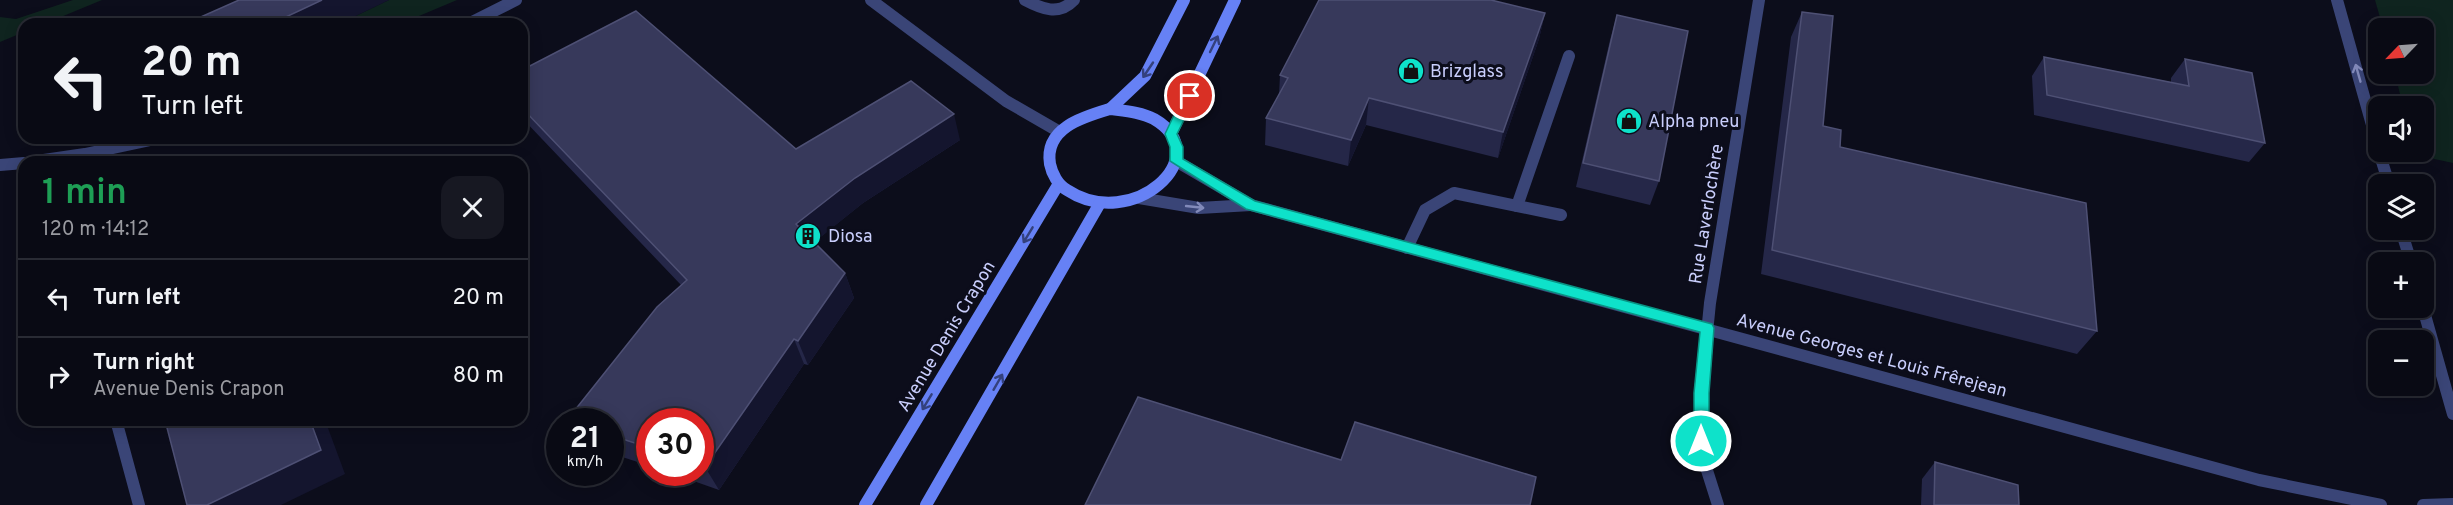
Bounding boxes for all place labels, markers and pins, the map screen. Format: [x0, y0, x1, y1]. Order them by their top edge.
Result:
shop icon: Brizglass [1396, 56, 1426, 86]
place label: Brizglass [1430, 61, 1503, 84]
pin [1164, 70, 1215, 121]
shop icon: Alpha pneu [1614, 106, 1644, 136]
place label: Alpha pneu [1648, 111, 1739, 134]
building icon: Diosa [793, 221, 823, 251]
place label: Diosa [828, 226, 872, 249]

